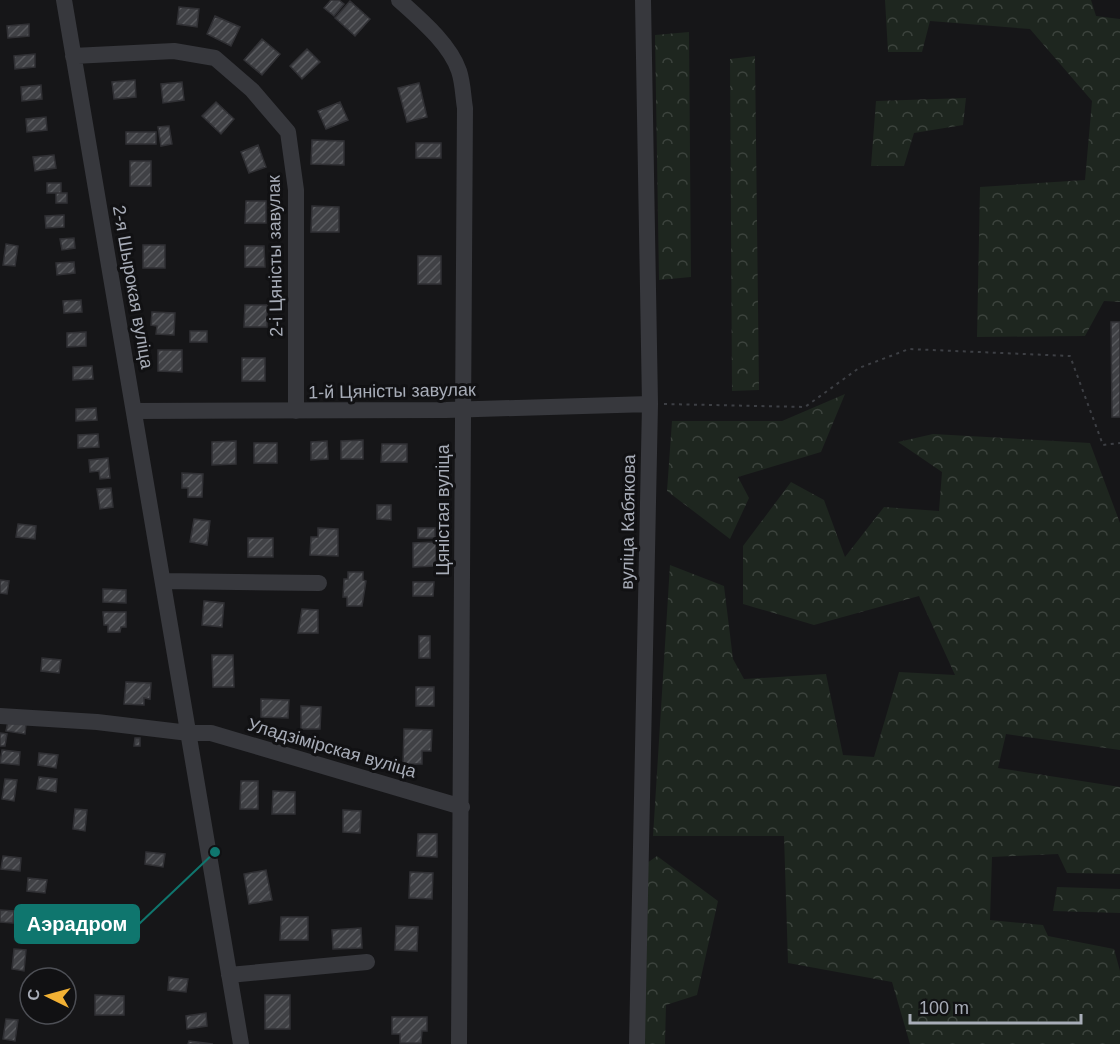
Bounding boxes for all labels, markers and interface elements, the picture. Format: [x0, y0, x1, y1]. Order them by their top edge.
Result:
street label: 2-і Цяністы завулак [264, 175, 286, 337]
street label: 2-я Шырокая вуліца [109, 204, 157, 371]
street label: 1-й Цяністы завулак [308, 380, 476, 402]
street label: Цяністая вуліца [433, 443, 453, 576]
street label: вуліца Кабякова [617, 453, 639, 590]
street label: Уладзімірская вуліца [245, 714, 420, 782]
callout: Аэрадром [15, 905, 139, 943]
text: Аэрадром [27, 913, 127, 935]
north arrow [18, 966, 78, 1026]
scale bar [910, 987, 1081, 1025]
text: С [25, 988, 43, 1001]
text: 100 m [919, 998, 969, 1018]

